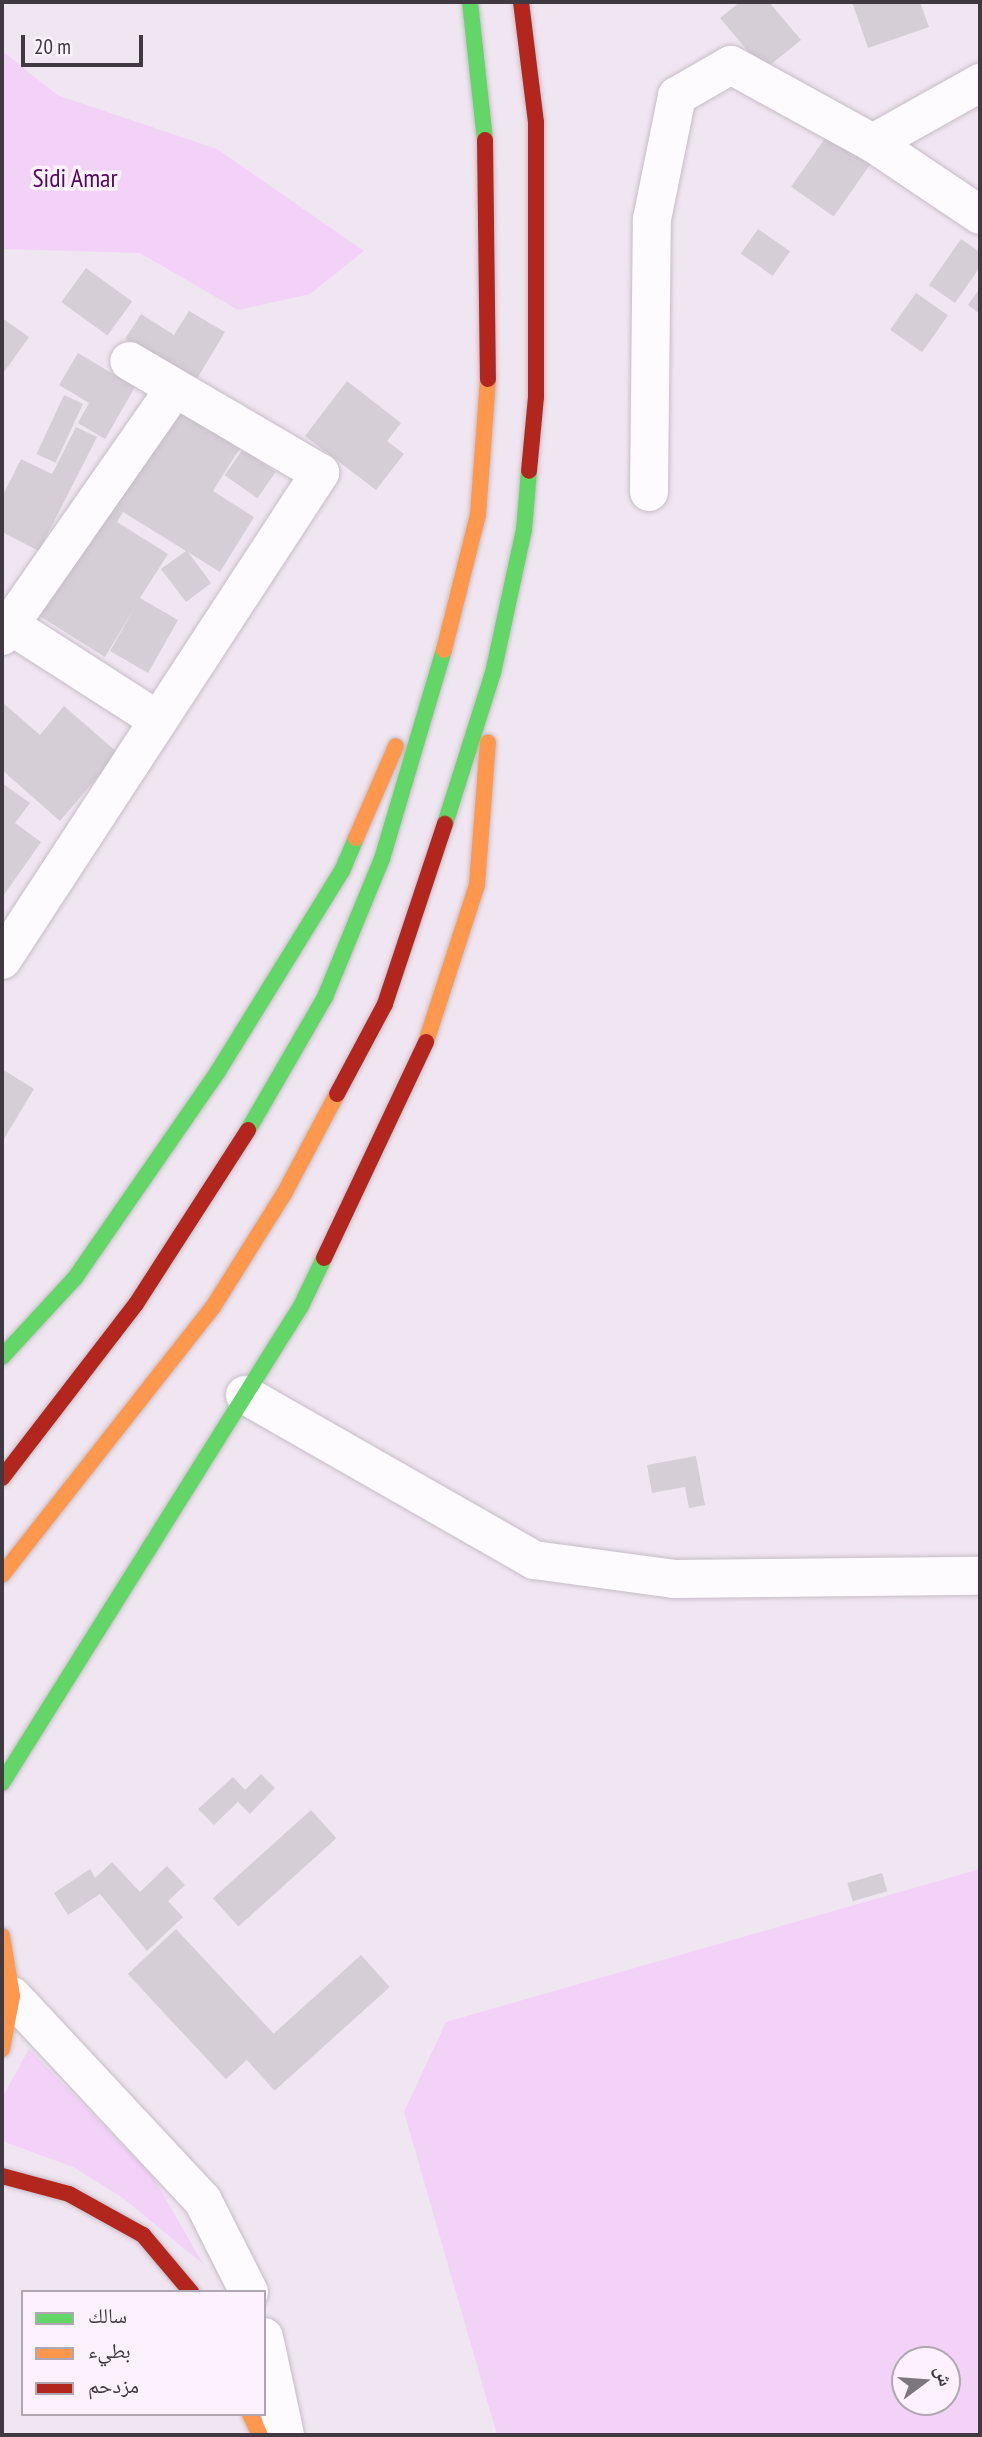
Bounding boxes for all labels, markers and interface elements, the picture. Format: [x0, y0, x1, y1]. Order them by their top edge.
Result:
scale bar [24, 21, 147, 65]
text: 20 m [34, 33, 71, 60]
park label: Sidi Amar [32, 162, 118, 194]
legend [21, 2290, 266, 2416]
text: سالك [88, 2302, 127, 2329]
text: بطيء [88, 2337, 131, 2364]
north arrow [891, 2346, 961, 2416]
text: ش [930, 2363, 959, 2389]
text: مزدحم [88, 2372, 139, 2399]

